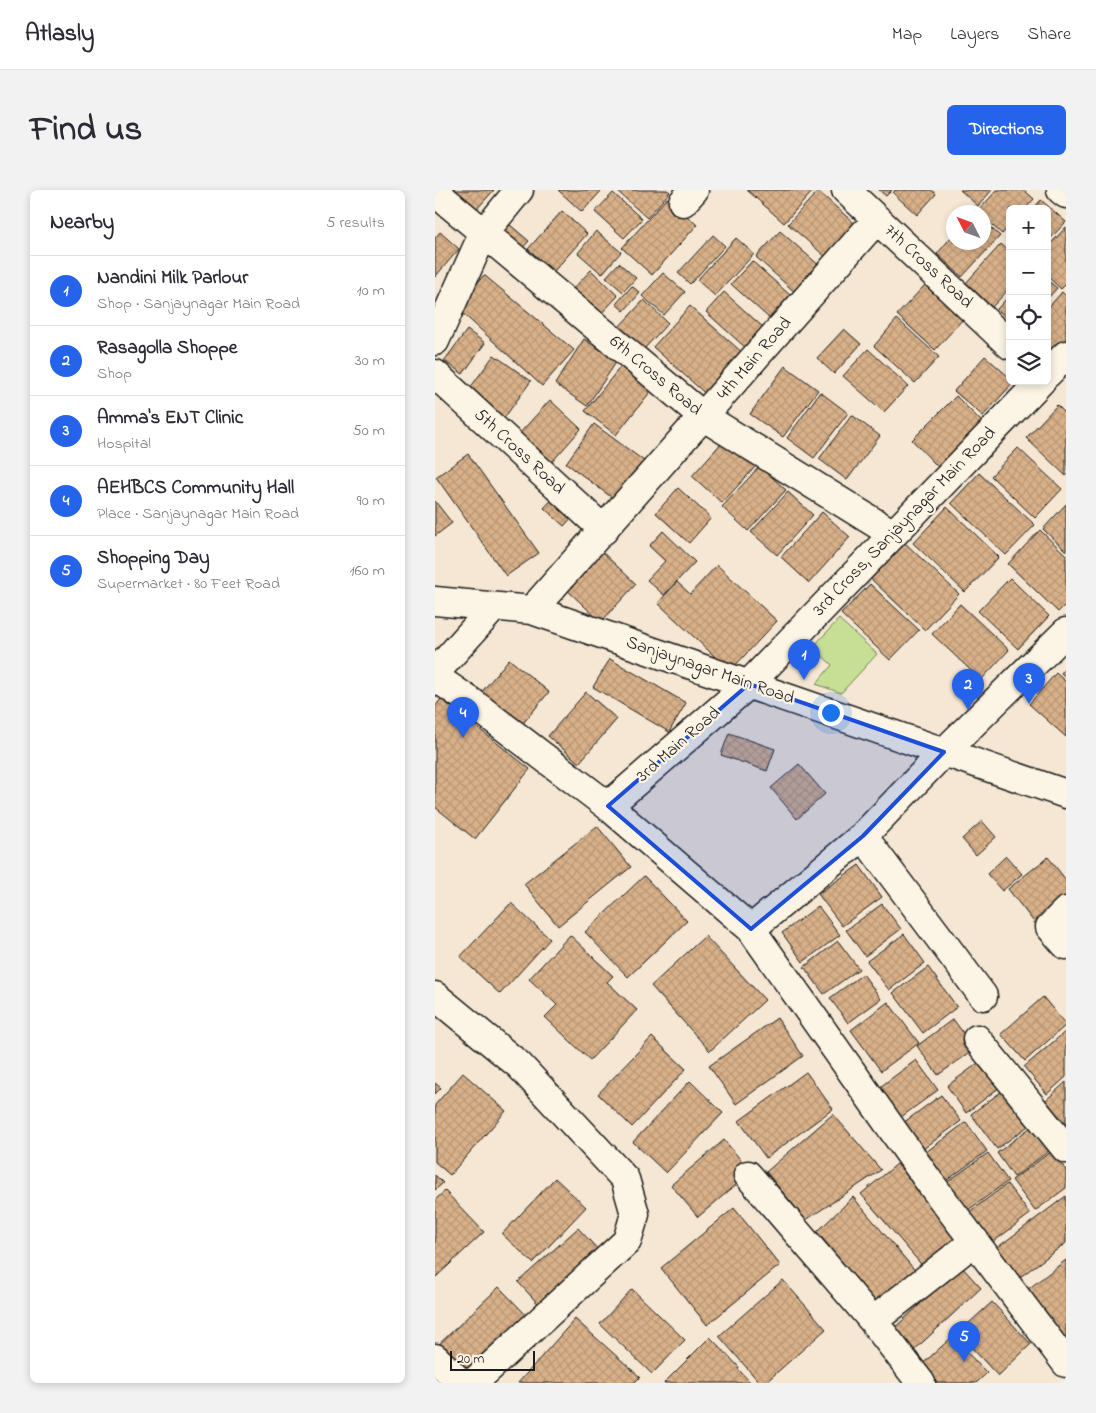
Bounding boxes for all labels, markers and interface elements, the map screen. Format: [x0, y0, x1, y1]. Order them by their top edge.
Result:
text: Atlasly [25, 17, 94, 52]
text: Map [892, 22, 922, 48]
text: Layers [950, 22, 1000, 48]
text: Share [1028, 22, 1071, 48]
text: Find us [30, 105, 142, 156]
button: Directions [947, 105, 1066, 155]
north arrow [946, 205, 991, 250]
map controls [1006, 205, 1051, 385]
button: + [1006, 205, 1051, 250]
text: Nearby [50, 208, 114, 238]
text: 5 results [326, 211, 385, 235]
street label: 7th Cross Road [878, 219, 978, 315]
button: − [1006, 250, 1051, 295]
text: Nandini Milk Parlour [97, 265, 248, 292]
text: 1 [63, 279, 69, 303]
text: 10 m [357, 279, 385, 303]
text: Shop · Sanjaynagar Main Road [97, 292, 300, 316]
button: locate [1006, 295, 1051, 340]
street label: 4th Main Road [711, 312, 799, 406]
street label: 6th Cross Road [603, 329, 707, 423]
text: Rasagolla Shoppe [97, 335, 237, 362]
button: layers [1006, 340, 1051, 385]
text: 2 [62, 349, 70, 373]
text: 30 m [355, 349, 385, 373]
text: Shop [97, 362, 132, 386]
street label: 5th Cross Road [468, 403, 570, 501]
text: Amma's ENT Clinic [97, 405, 243, 432]
text: 3 [63, 419, 69, 443]
text: 50 m [353, 419, 385, 443]
street label: 3rd Cross, Sanjaynagar Main Road [807, 421, 1004, 623]
text: Hospital [97, 432, 151, 456]
text: AEHBCS Community Hall [97, 475, 294, 502]
text: 4 [63, 489, 69, 513]
text: 90 m [357, 489, 385, 513]
text: Place · Sanjaynagar Main Road [97, 502, 299, 526]
text: Shopping Day [97, 545, 210, 572]
text: 5 [61, 559, 71, 583]
text: 160 m [350, 559, 385, 583]
text: Supermarket · 80 Feet Road [97, 572, 280, 596]
street label: Sanjaynagar Main Road [622, 630, 798, 713]
pin: 1 [788, 639, 820, 680]
pin: 3 [1013, 663, 1045, 704]
pin: 2 [952, 669, 984, 710]
pin: 4 [447, 697, 479, 738]
your location [818, 700, 844, 726]
street label: 3rd Main Road [631, 701, 727, 789]
pin: 5 [948, 1321, 980, 1362]
scale bar [450, 1348, 535, 1371]
text: 20 m [457, 1349, 484, 1370]

